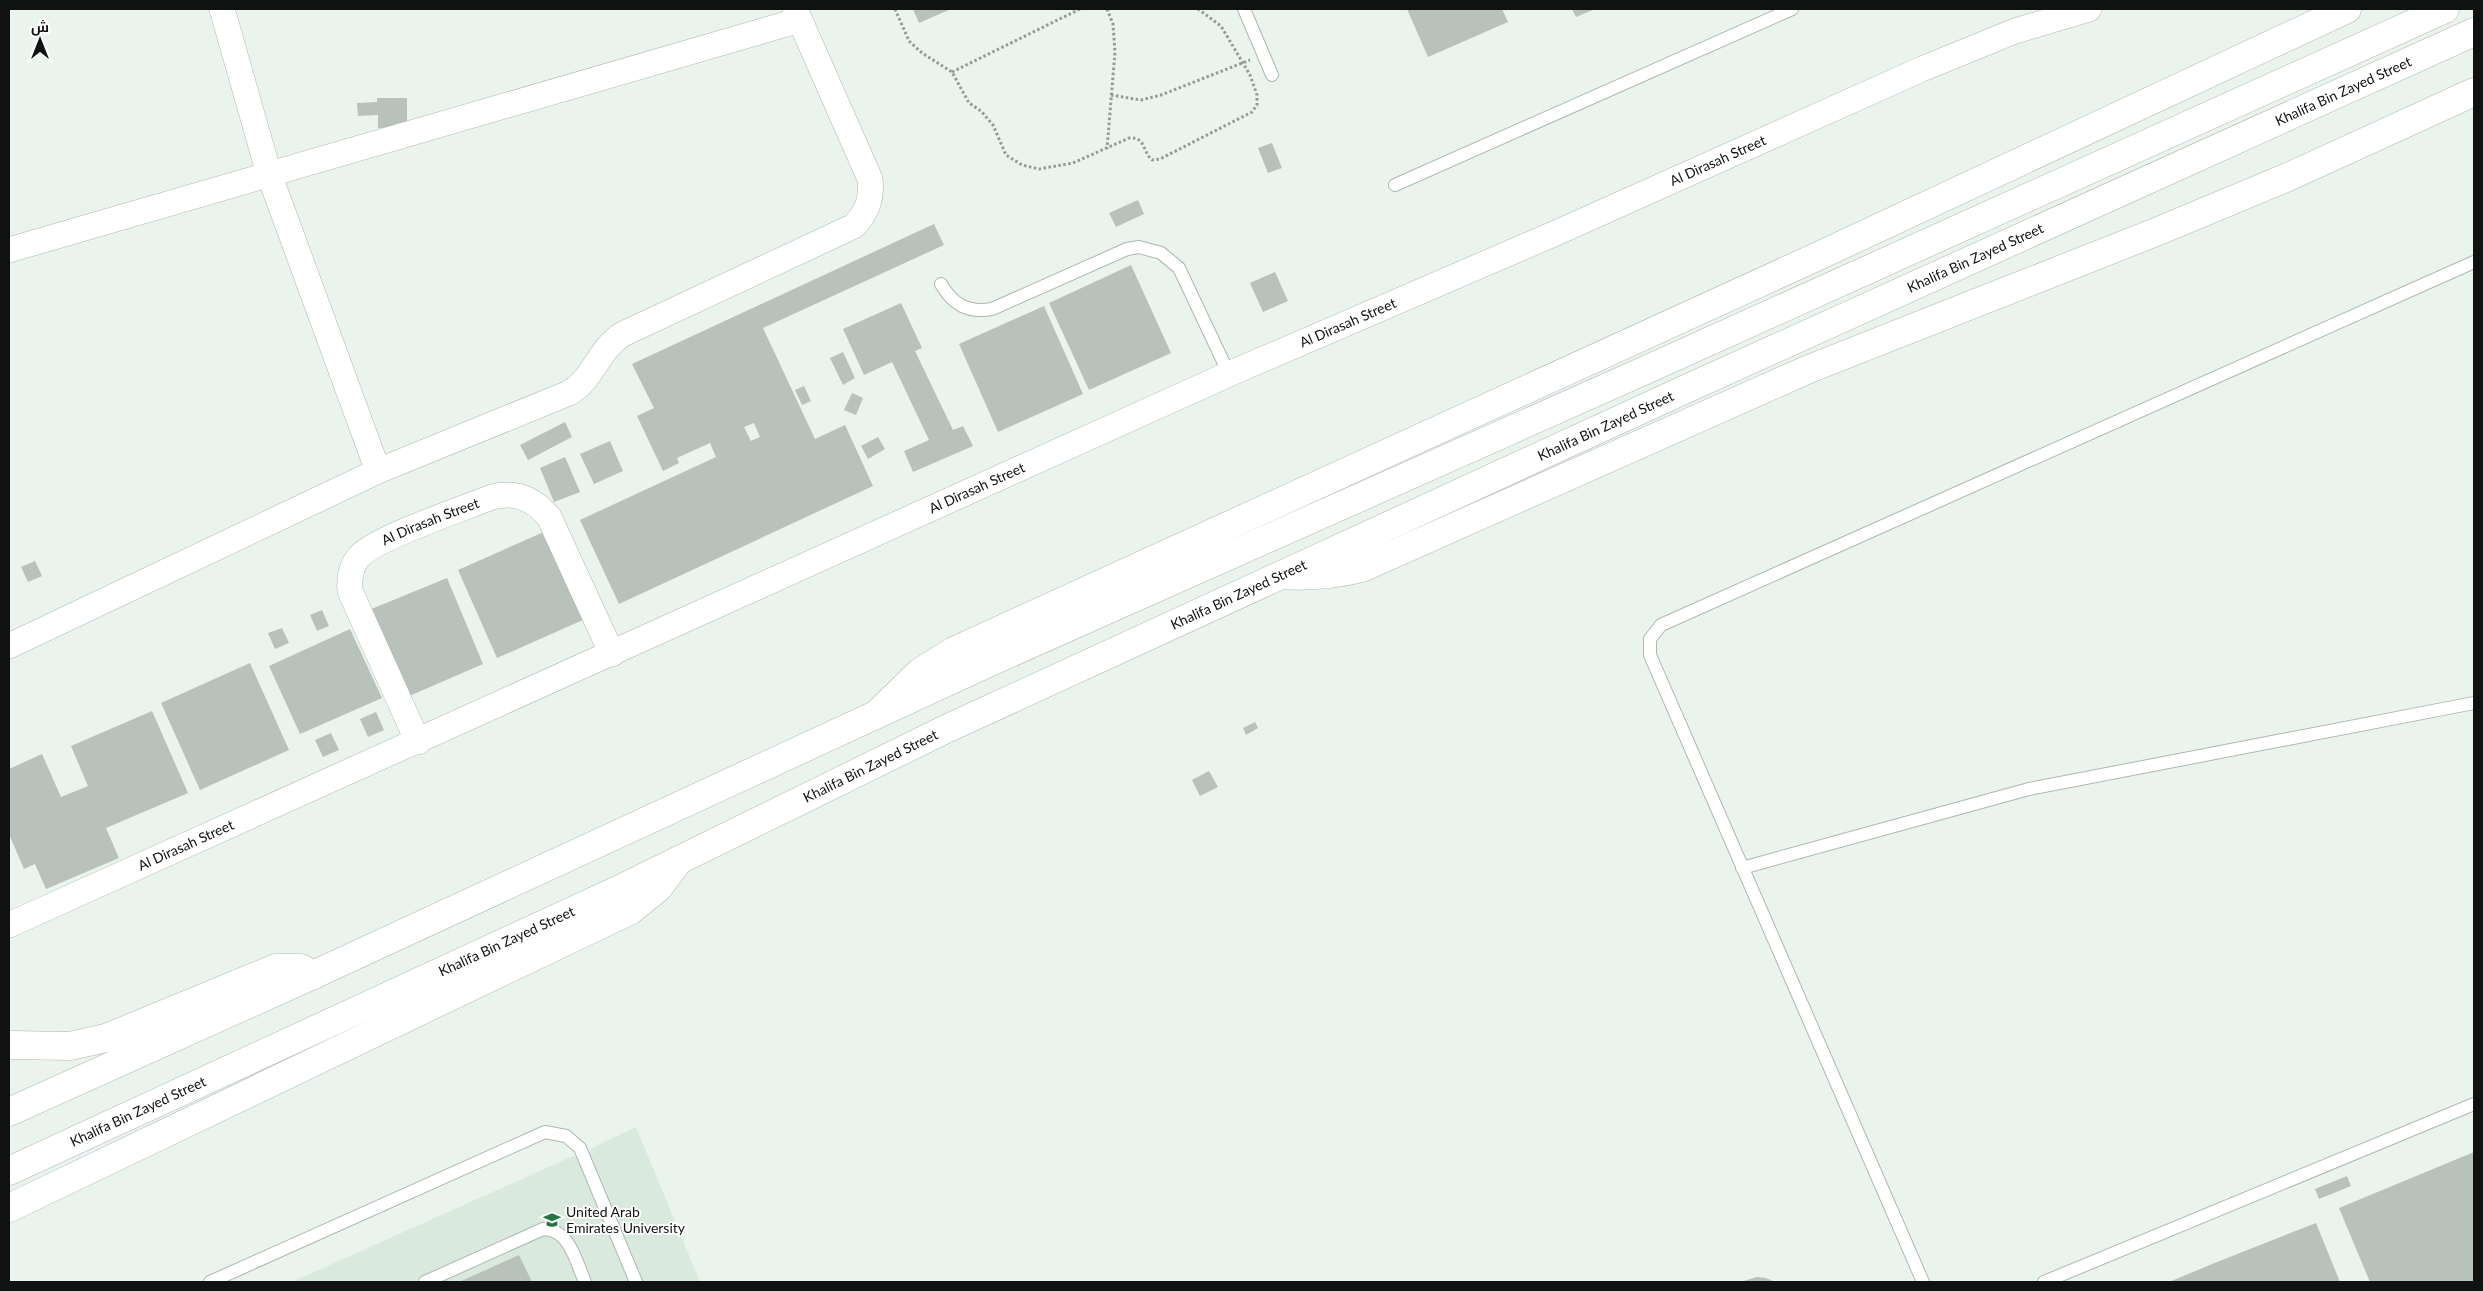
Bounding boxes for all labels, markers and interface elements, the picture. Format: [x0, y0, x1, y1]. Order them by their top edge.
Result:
north arrow [15, 15, 65, 65]
text: ش [31, 18, 49, 36]
street label: Khalifa Bin Zayed Street [2272, 53, 2414, 129]
street label: Al Dirasah Street [1667, 131, 1768, 189]
street label: Khalifa Bin Zayed Street [1904, 219, 2046, 296]
street label: Al Dirasah Street [1297, 294, 1398, 351]
street label: Khalifa Bin Zayed Street [1535, 387, 1676, 464]
street label: Al Dirasah Street [926, 458, 1027, 516]
street label: Al Dirasah Street [378, 494, 481, 548]
street label: Khalifa Bin Zayed Street [1168, 556, 1309, 633]
street label: Khalifa Bin Zayed Street [800, 725, 940, 806]
street label: Al Dirasah Street [135, 816, 236, 874]
street label: Khalifa Bin Zayed Street [436, 902, 577, 980]
street label: Khalifa Bin Zayed Street [67, 1072, 208, 1150]
place label: United Arab Emirates University [566, 1203, 686, 1236]
school or university icon: United Arab Emirates University [542, 1210, 562, 1230]

